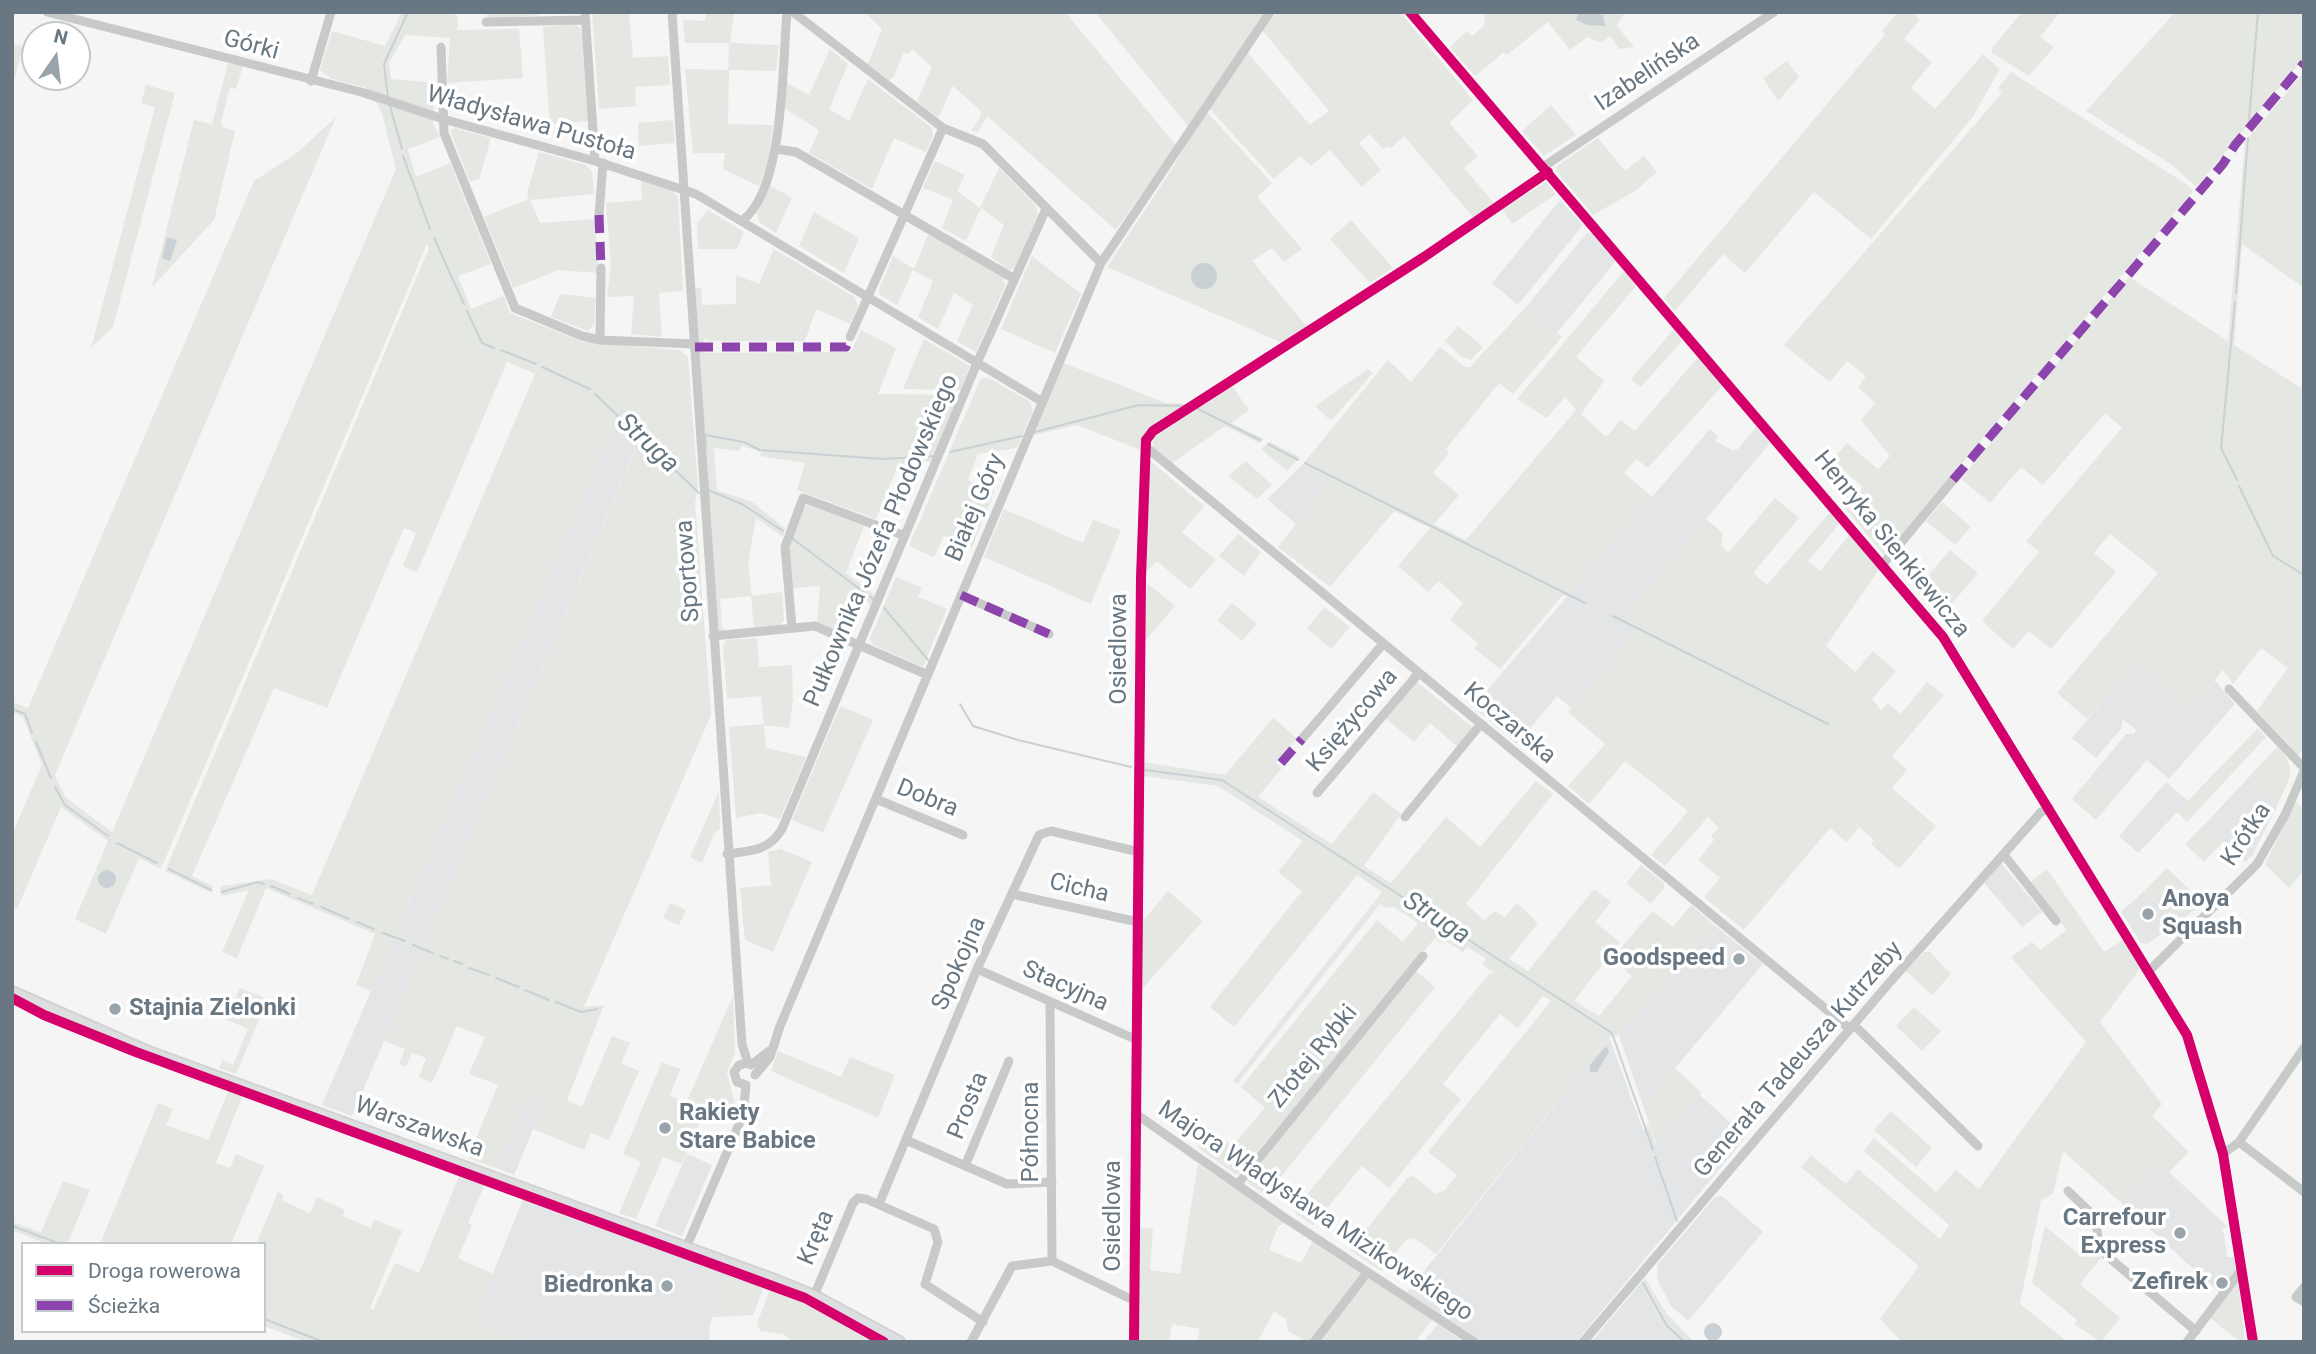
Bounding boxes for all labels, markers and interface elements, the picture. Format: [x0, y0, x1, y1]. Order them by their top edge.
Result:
north arrow [21, 21, 91, 91]
text: N [51, 24, 70, 50]
street label: Górki [220, 25, 282, 67]
street label: Izabelińska [1590, 27, 1706, 119]
street label: Władysława Pustoła [423, 80, 639, 168]
street label: Pułkownika Józefa Płodowskiego [799, 370, 965, 712]
water label: Struga [609, 408, 685, 480]
street label: Henryka Sienkiewicza [1807, 446, 1975, 644]
street label: Białej Góry [940, 450, 1012, 566]
street label: Sportowa [671, 519, 707, 623]
street label: Osiedlowa [1106, 593, 1134, 705]
street label: Księżycowa [1301, 663, 1405, 779]
street label: Koczarska [1457, 677, 1561, 771]
street label: Dobra [892, 774, 962, 824]
street label: Krótka [2216, 798, 2278, 872]
street label: Cicha [1046, 868, 1112, 910]
water label: Struga [1397, 886, 1475, 952]
place label: Anoya Squash [2162, 886, 2242, 942]
marker: Anoya Squash [2140, 906, 2156, 922]
street label: Spokojna [927, 913, 993, 1015]
street label: Generała Tadeusza Kutrzeby [1689, 936, 1909, 1184]
place label: Goodspeed [1603, 945, 1725, 973]
marker: Goodspeed [1731, 951, 1747, 967]
street label: Stacyjna [1018, 955, 1112, 1019]
place label: Stajnia Zielonki [129, 995, 296, 1023]
street label: Złotej Rybki [1264, 1000, 1364, 1114]
marker: Stajnia Zielonki [107, 1001, 123, 1017]
street label: Prosta [943, 1068, 995, 1144]
street label: Północna [1018, 1082, 1046, 1182]
street label: Warszawska [351, 1091, 487, 1165]
street label: Majora Władysława Mizikowskiego [1152, 1096, 1478, 1328]
place label: Rakiety Stare Babice [679, 1100, 816, 1156]
marker: Rakiety Stare Babice [657, 1120, 673, 1136]
street label: Osiedlowa [1100, 1160, 1128, 1272]
place label: Carrefour Express [2063, 1205, 2166, 1261]
street label: Kręta [793, 1206, 841, 1270]
marker: Carrefour Express [2172, 1225, 2188, 1241]
legend [21, 1242, 266, 1333]
text: Droga rowerowa [88, 1259, 241, 1283]
place label: Zefirek [2132, 1269, 2208, 1297]
place label: Biedronka [544, 1272, 653, 1300]
marker: Zefirek [2214, 1275, 2230, 1291]
marker: Biedronka [659, 1278, 675, 1294]
text: Ścieżka [88, 1294, 160, 1318]

